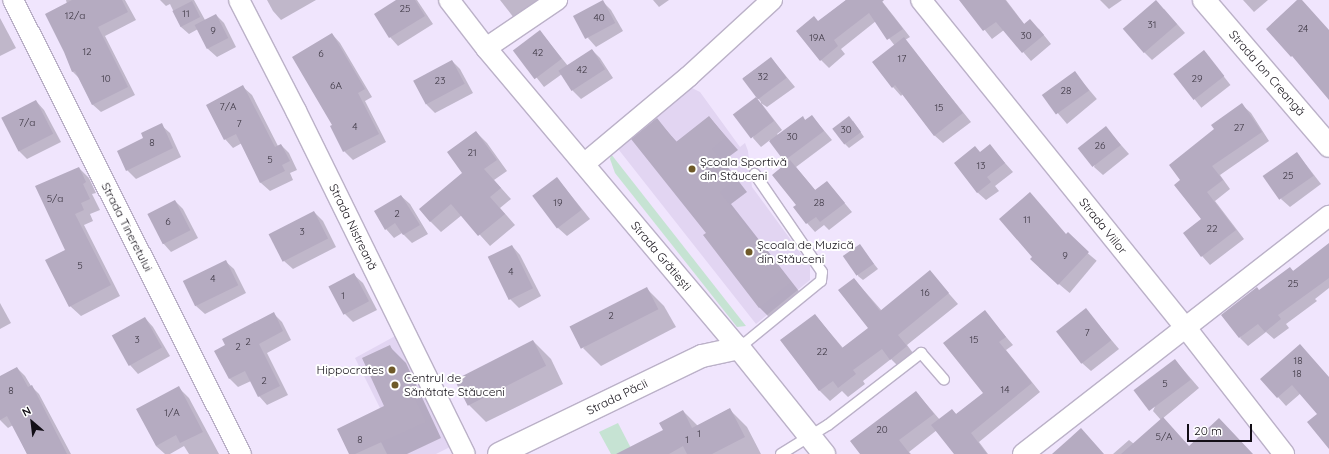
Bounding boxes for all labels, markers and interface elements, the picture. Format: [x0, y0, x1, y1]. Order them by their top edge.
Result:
house number: 25 [400, 3, 410, 15]
house number: 11 [182, 8, 190, 20]
house number: 12/a [65, 10, 85, 22]
house number: 40 [593, 12, 605, 24]
house number: 31 [1148, 19, 1156, 31]
house number: 24 [1298, 23, 1308, 35]
house number: 9 [210, 25, 216, 37]
street label: Strada Ion Creangă [1226, 27, 1308, 119]
house number: 30 [1020, 30, 1032, 42]
house number: 19A [809, 32, 825, 44]
house number: 12 [82, 46, 92, 58]
house number: 42 [533, 47, 543, 59]
house number: 6 [318, 48, 324, 60]
house number: 17 [898, 53, 906, 65]
house number: 42 [577, 64, 587, 76]
house number: 32 [758, 71, 768, 83]
house number: 10 [101, 73, 111, 85]
house number: 29 [1191, 73, 1203, 85]
house number: 23 [435, 75, 445, 87]
house number: 6A [330, 80, 342, 92]
house number: 28 [1061, 85, 1071, 97]
house number: 7/A [220, 101, 236, 113]
house number: 15 [934, 102, 944, 114]
house number: 7/a [19, 117, 35, 129]
house number: 7 [236, 118, 242, 130]
house number: 4 [352, 121, 358, 133]
house number: 27 [1234, 122, 1244, 134]
house number: 30 [840, 124, 852, 136]
house number: 30 [786, 131, 798, 143]
house number: 8 [149, 137, 155, 149]
house number: 26 [1095, 140, 1105, 152]
house number: 21 [467, 147, 477, 159]
house number: 5 [267, 154, 273, 166]
place label: Școala Sportivă din Stăuceni [700, 155, 787, 183]
house number: 13 [977, 160, 985, 172]
marker: Școala Sportivă din Stăuceni [687, 164, 697, 174]
house number: 25 [1283, 170, 1293, 182]
street label: Strada Tineretului [98, 180, 156, 274]
street label: Strada Nistreană [326, 182, 380, 272]
house number: 5/a [47, 193, 63, 205]
street label: Strada Viilor [1076, 195, 1130, 257]
house number: 19 [553, 197, 563, 209]
house number: 28 [814, 197, 824, 209]
house number: 2 [394, 208, 400, 220]
house number: 11 [1023, 214, 1031, 226]
house number: 6 [165, 216, 171, 228]
street label: Strada Grătiești [628, 218, 694, 294]
house number: 22 [1206, 223, 1218, 235]
house number: 3 [299, 226, 305, 238]
place label: Școala de Muzică din Stăuceni [757, 238, 854, 266]
marker: Școala de Muzică din Stăuceni [744, 247, 754, 257]
house number: 9 [1062, 250, 1068, 262]
house number: 5 [77, 260, 83, 272]
house number: 4 [508, 266, 514, 278]
house number: 4 [210, 273, 216, 285]
house number: 25 [1288, 278, 1298, 290]
house number: 16 [920, 287, 930, 299]
house number: 1 [341, 290, 345, 302]
house number: 2 [608, 310, 614, 322]
house number: 7 [1084, 327, 1090, 339]
house number: 3 [134, 334, 140, 346]
house number: 15 [969, 334, 979, 346]
house number: 2 [245, 336, 251, 348]
house number: 2 [235, 341, 241, 353]
house number: 22 [816, 346, 828, 358]
house number: 18 [1293, 355, 1303, 367]
place label: Hippocrates [317, 363, 384, 377]
marker: Hippocrates [387, 365, 397, 375]
house number: 18 [1292, 368, 1302, 380]
place label: Centrul de Sănătate Stăuceni [404, 371, 505, 399]
house number: 2 [261, 375, 267, 387]
street label: Strada Păcii [584, 376, 650, 418]
house number: 5 [1162, 378, 1168, 390]
marker: Centrul de Sănătate Stăuceni [389, 379, 401, 391]
house number: 14 [1001, 384, 1009, 396]
house number: 8 [8, 385, 14, 397]
north arrow [12, 402, 52, 442]
text: N [20, 403, 33, 419]
house number: 1/A [164, 407, 180, 419]
scale bar [1189, 416, 1254, 442]
text: 20 m [1194, 423, 1222, 438]
house number: 20 [876, 424, 888, 436]
house number: 1 [697, 428, 701, 440]
house number: 5/A [1155, 431, 1173, 443]
house number: 8 [357, 434, 363, 446]
house number: 1 [685, 434, 689, 446]

